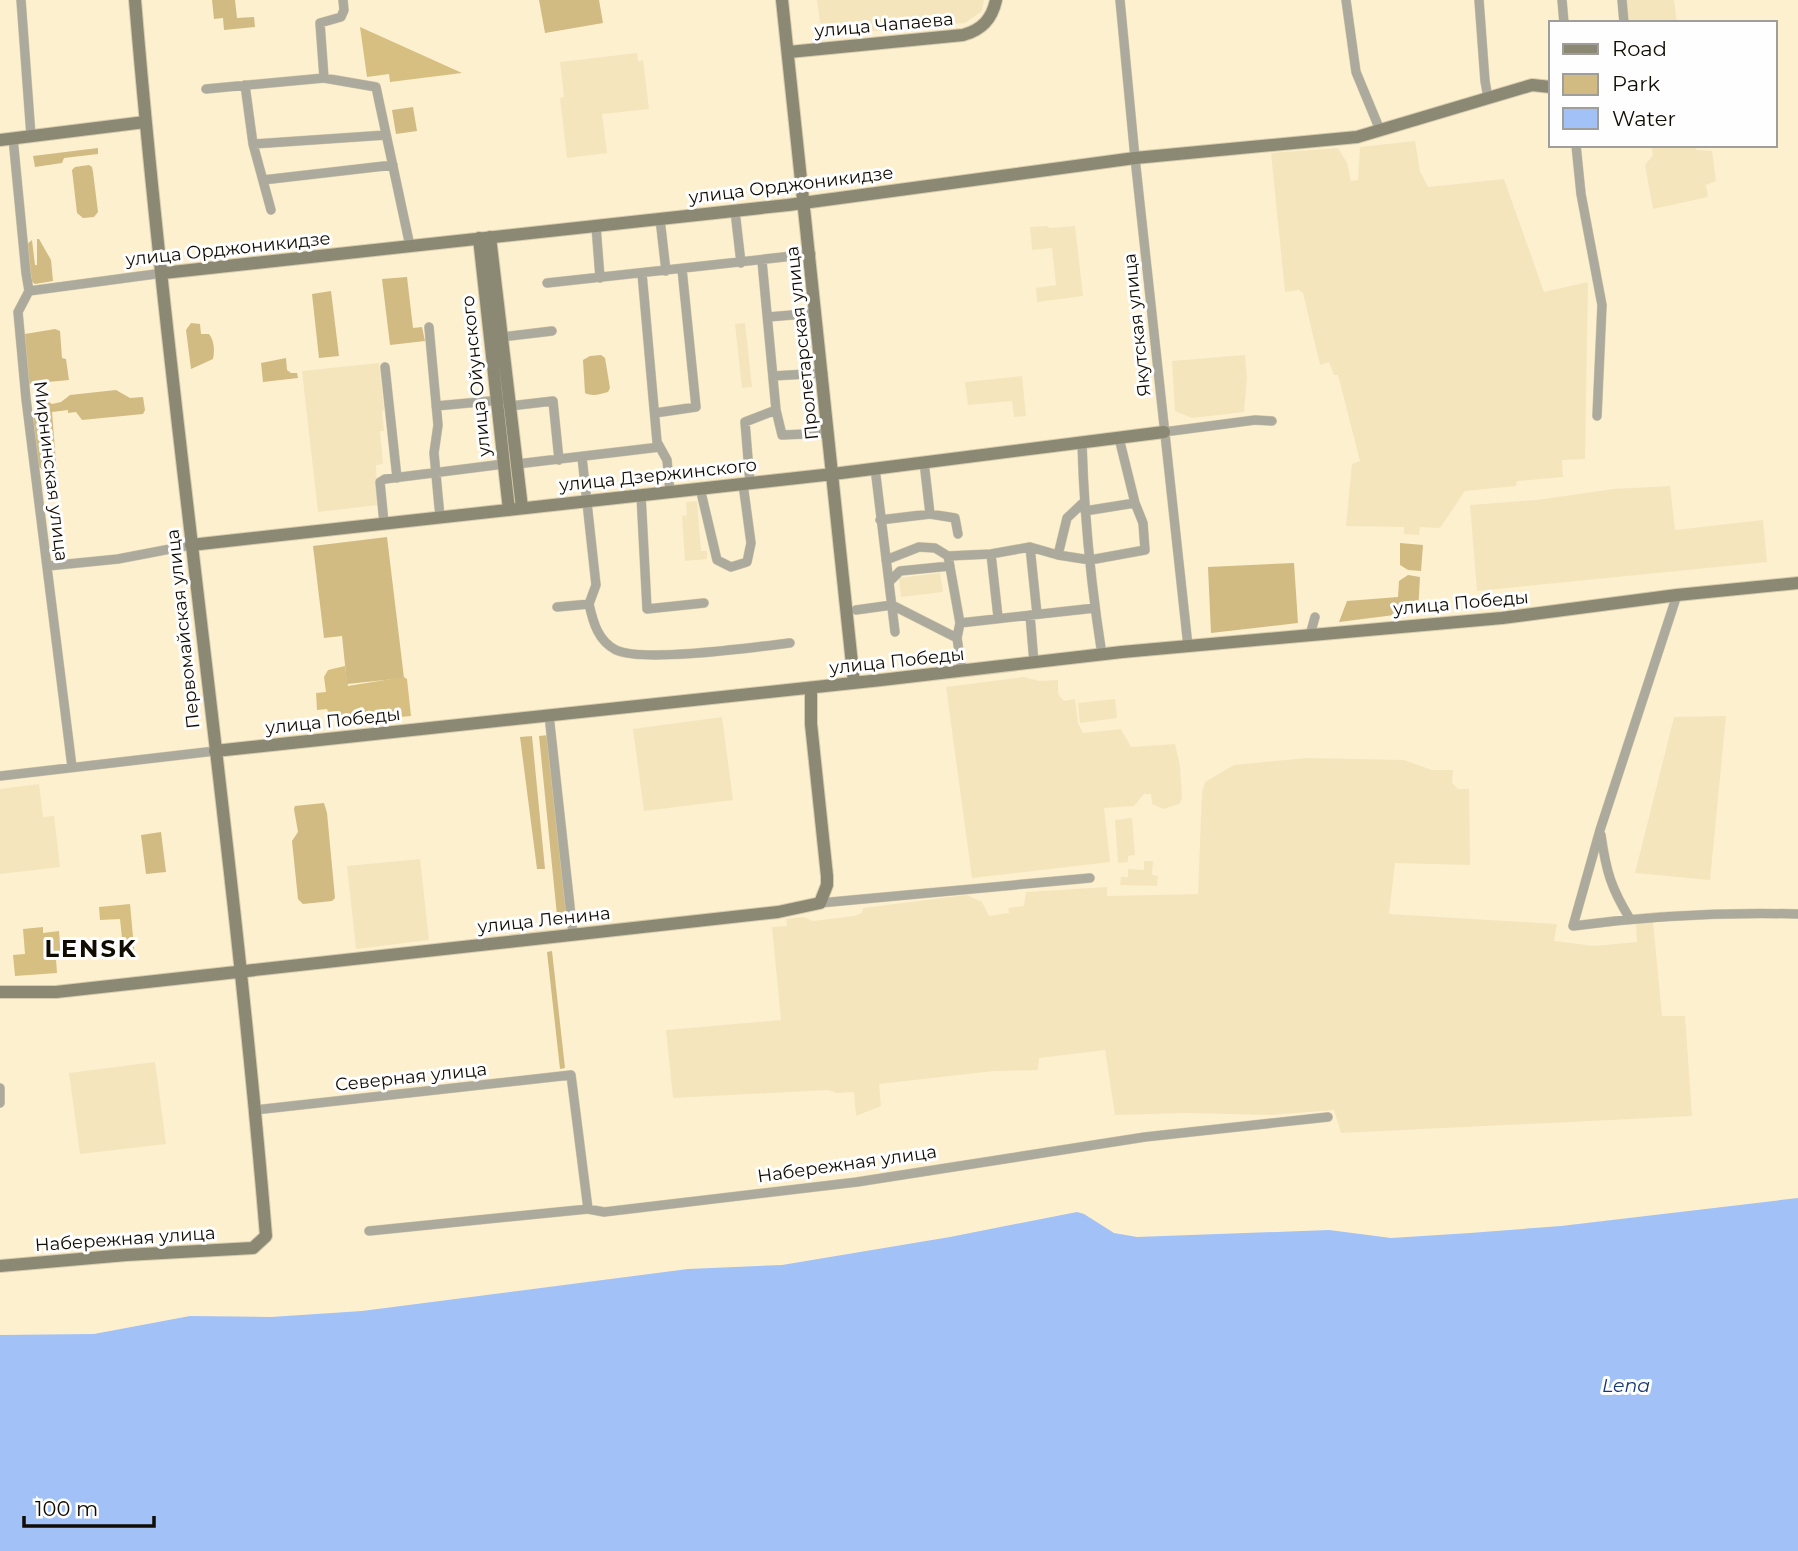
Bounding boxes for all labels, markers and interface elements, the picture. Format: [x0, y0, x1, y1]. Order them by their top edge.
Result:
street label: улица Чапаева [813, 8, 954, 42]
legend [1549, 21, 1777, 147]
text: Road [1612, 36, 1667, 61]
text: Park [1612, 71, 1660, 96]
text: Water [1612, 106, 1676, 131]
street label: улица Орджоникидзе [686, 162, 895, 209]
street label: улица Орджоникидзе [123, 227, 332, 271]
street label: Пролетарская улица [781, 245, 823, 441]
street label: Якутская улица [1119, 252, 1155, 398]
street label: улица Ойунского [457, 294, 496, 459]
street label: Мирнинская улица [29, 380, 73, 562]
street label: улица Дзержинского [557, 454, 758, 496]
street label: Первомайская улица [162, 528, 204, 730]
street label: улица Победы [1391, 586, 1530, 620]
street label: улица Победы [827, 643, 966, 679]
street label: улица Победы [263, 703, 402, 739]
street label: улица Ленина [476, 902, 611, 938]
district label: LENSK [44, 934, 138, 963]
street label: Северная улица [334, 1058, 488, 1096]
street label: Набережная улица [756, 1141, 938, 1187]
street label: Набережная улица [34, 1222, 216, 1256]
water label: Lena [1602, 1374, 1650, 1397]
scale bar [24, 1484, 154, 1528]
text: 100 m [35, 1496, 98, 1521]

